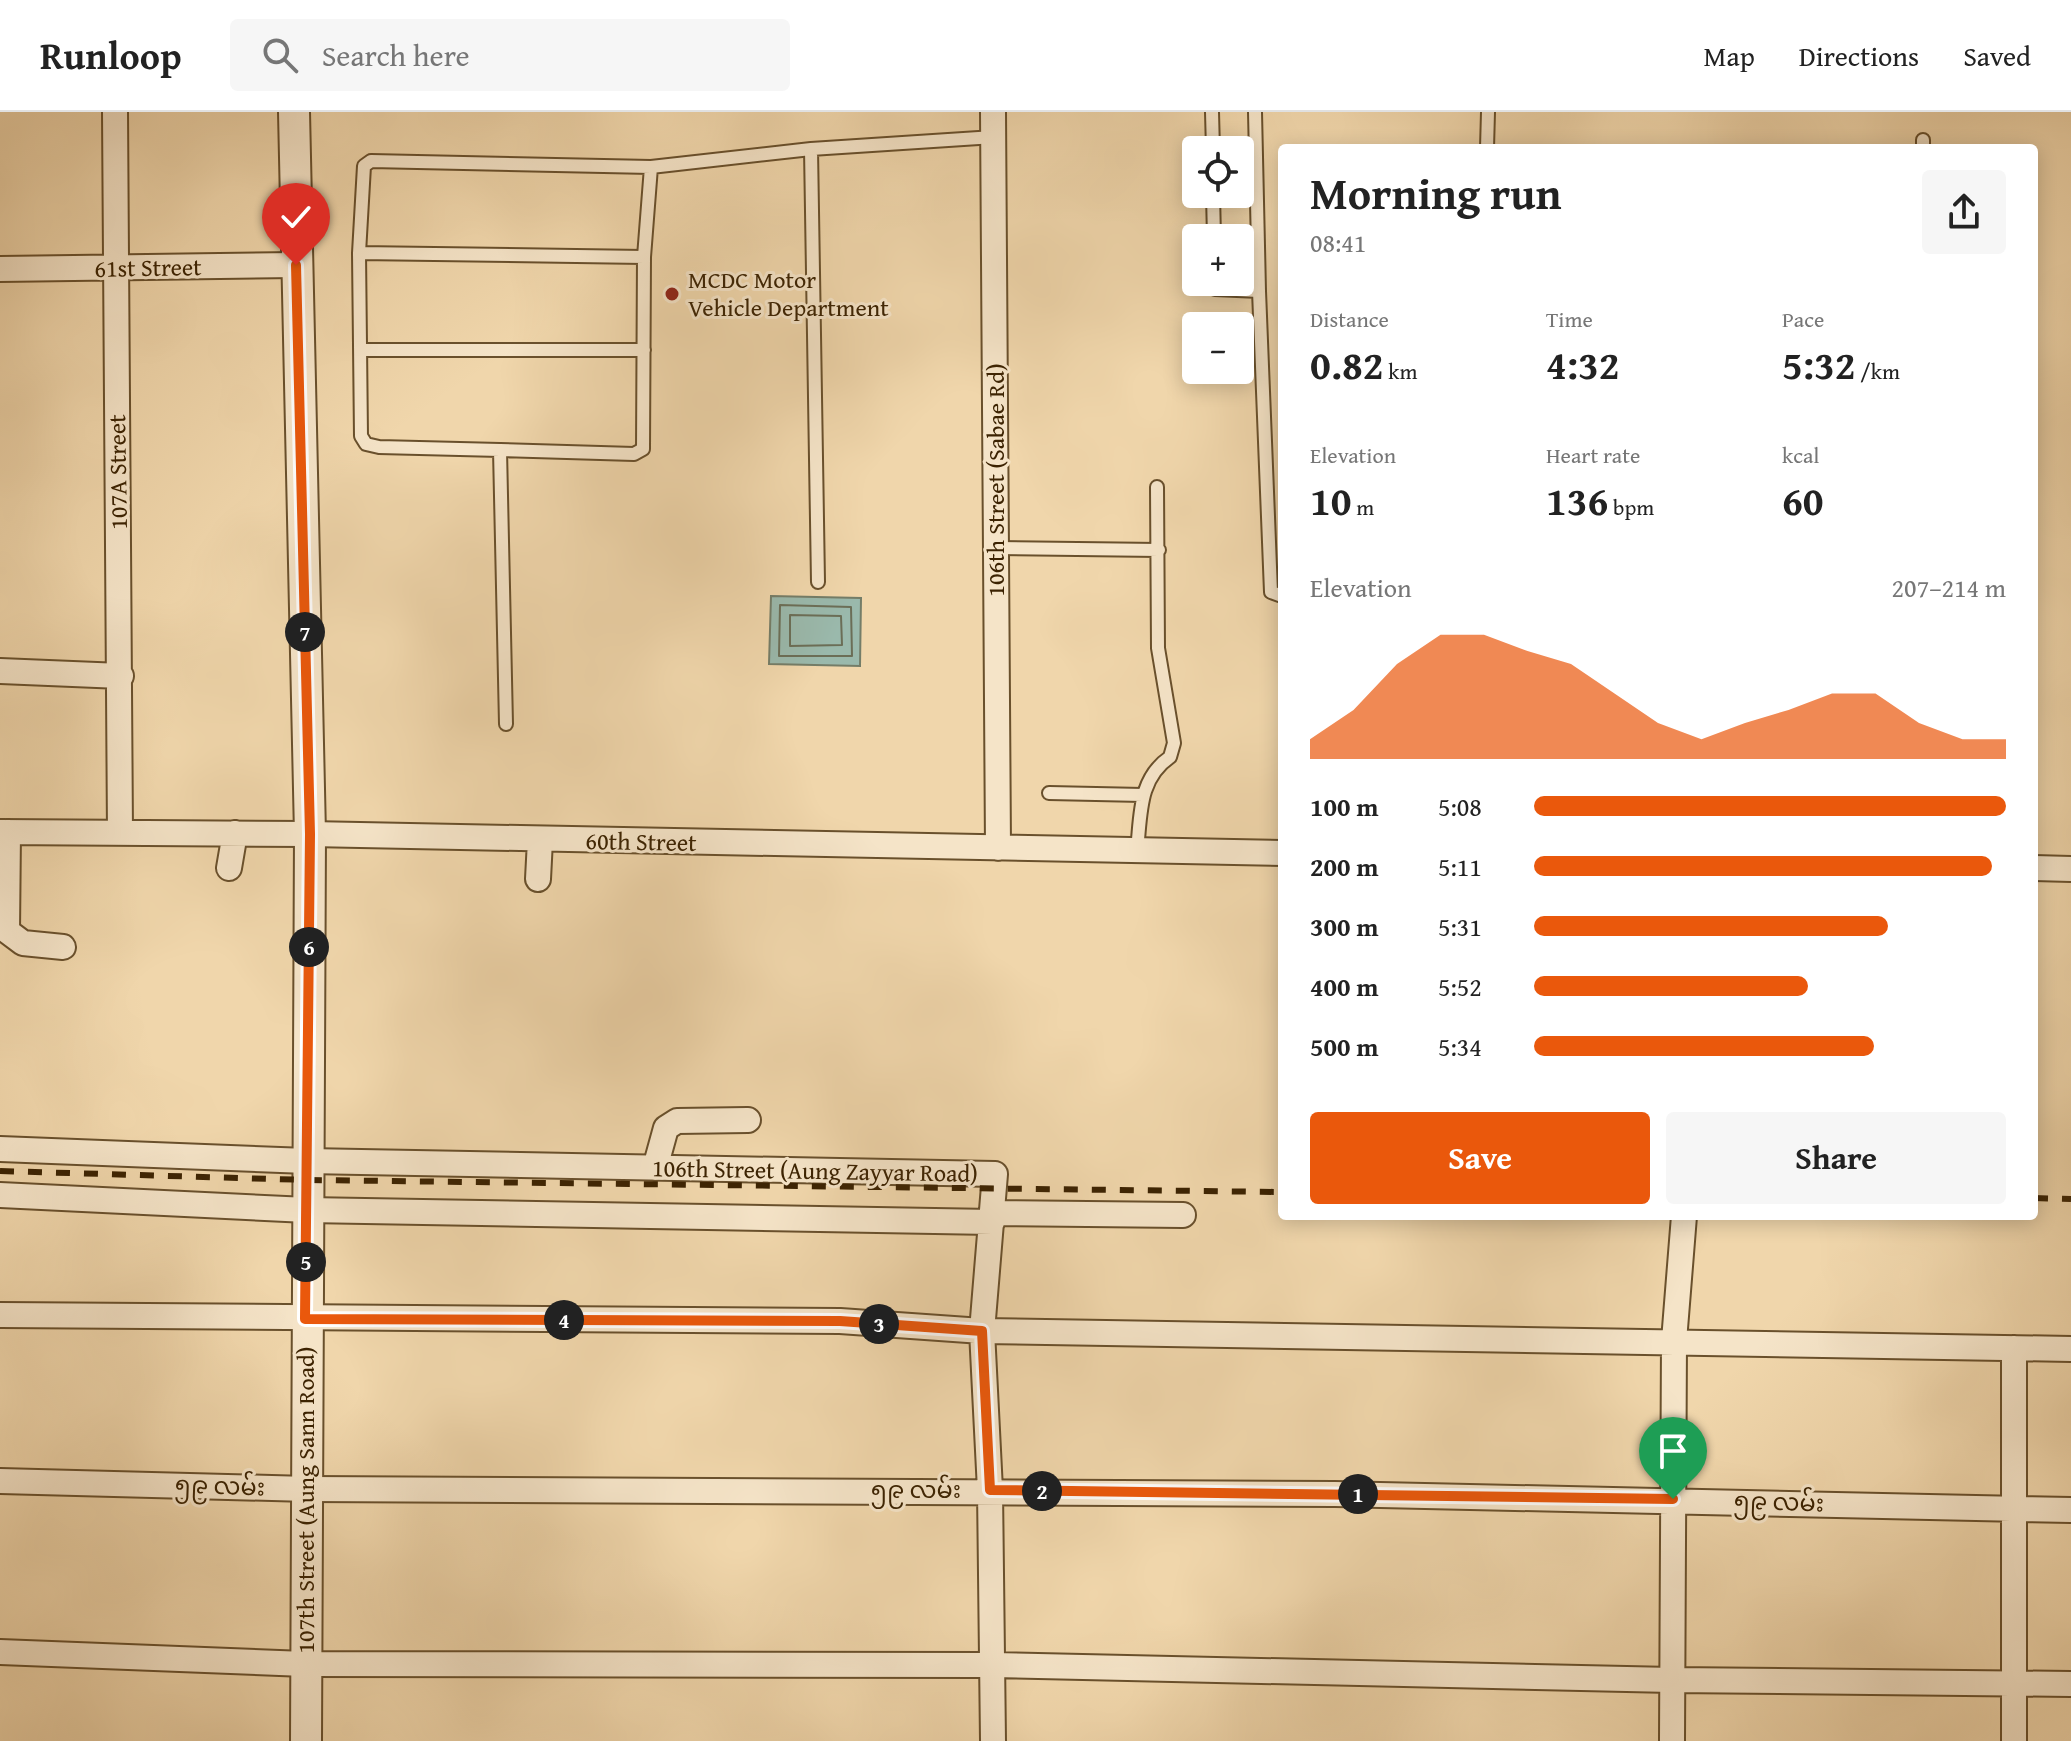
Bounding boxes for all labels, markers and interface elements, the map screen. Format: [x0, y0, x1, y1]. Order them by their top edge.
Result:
search box [230, 19, 790, 91]
text: Runloop [40, 27, 182, 83]
icon: search [258, 33, 302, 77]
text: Search here [322, 33, 470, 77]
text: Map [1703, 35, 1755, 76]
text: Directions [1799, 35, 1919, 76]
text: Saved [1963, 35, 2031, 76]
map controls [1182, 136, 1254, 384]
button: locate [1182, 136, 1254, 208]
text: Morning run [1310, 161, 1561, 225]
button: share [1922, 170, 2006, 254]
pin [262, 183, 330, 265]
icon: check [274, 195, 318, 239]
text: 08:41 [1310, 223, 1366, 262]
button: + [1182, 224, 1254, 296]
street label: 61st Street [94, 249, 202, 286]
place label: MCDC Motor Vehicle Department [688, 262, 889, 325]
marker: MCDC Motor Vehicle Department [663, 285, 681, 303]
text: Distance [1310, 303, 1389, 335]
text: Time [1546, 303, 1593, 335]
text: Pace [1782, 303, 1824, 335]
button: − [1182, 312, 1254, 384]
text: 0.82 [1310, 335, 1383, 394]
text: 4:32 [1546, 335, 1619, 394]
text: 5:32 [1782, 335, 1855, 394]
text: km [1383, 355, 1417, 387]
text: /km [1855, 355, 1900, 387]
street label: 106th Street (Sabae Rd) [978, 363, 1013, 597]
street label: 107A Street [99, 414, 136, 530]
text: Elevation [1310, 439, 1396, 471]
text: Heart rate [1546, 439, 1640, 471]
text: kcal [1782, 439, 1820, 471]
text: 10 [1310, 471, 1351, 530]
text: 136 [1546, 471, 1608, 530]
text: 60 [1782, 471, 1823, 530]
text: m [1351, 491, 1374, 523]
text: bpm [1608, 491, 1654, 523]
text: Elevation [1310, 568, 1412, 607]
text: 207–214 m [1892, 568, 2006, 607]
pin: 7 [285, 612, 325, 652]
text: 7 [299, 616, 311, 648]
text: 100 m [1310, 787, 1378, 826]
text: 5:08 [1438, 787, 1482, 826]
street label: 60th Street [585, 823, 697, 860]
text: 200 m [1310, 847, 1378, 886]
text: 5:11 [1438, 847, 1482, 886]
text: 300 m [1310, 907, 1378, 946]
text: 5:31 [1438, 907, 1482, 946]
pin: 6 [289, 927, 329, 967]
text: 6 [303, 931, 315, 963]
text: 400 m [1310, 967, 1378, 1006]
text: 5:52 [1438, 967, 1482, 1006]
text: 500 m [1310, 1027, 1378, 1066]
text: 5:34 [1438, 1027, 1482, 1066]
button: Save [1310, 1112, 1650, 1204]
button: Share [1666, 1112, 2006, 1204]
street label: 106th Street (Aung Zayyar Road) [652, 1150, 978, 1191]
pin: 5 [286, 1242, 326, 1282]
text: 5 [300, 1246, 312, 1278]
pin: 4 [544, 1300, 584, 1340]
text: 4 [558, 1304, 570, 1336]
pin: 3 [859, 1304, 899, 1344]
text: 3 [873, 1308, 885, 1340]
street label: 107th Street (Aung Sann Road) [288, 1346, 323, 1654]
pin [1639, 1417, 1707, 1499]
icon: arrive [1651, 1429, 1695, 1473]
street label: ၅၉ လမ်း [174, 1466, 266, 1507]
pin: 2 [1022, 1471, 1062, 1511]
street label: ၅၉ လမ်း [871, 1472, 961, 1509]
pin: 1 [1338, 1474, 1378, 1514]
text: 2 [1036, 1475, 1048, 1507]
text: 1 [1352, 1478, 1364, 1510]
street label: ၅၉ လမ်း [1733, 1482, 1825, 1523]

